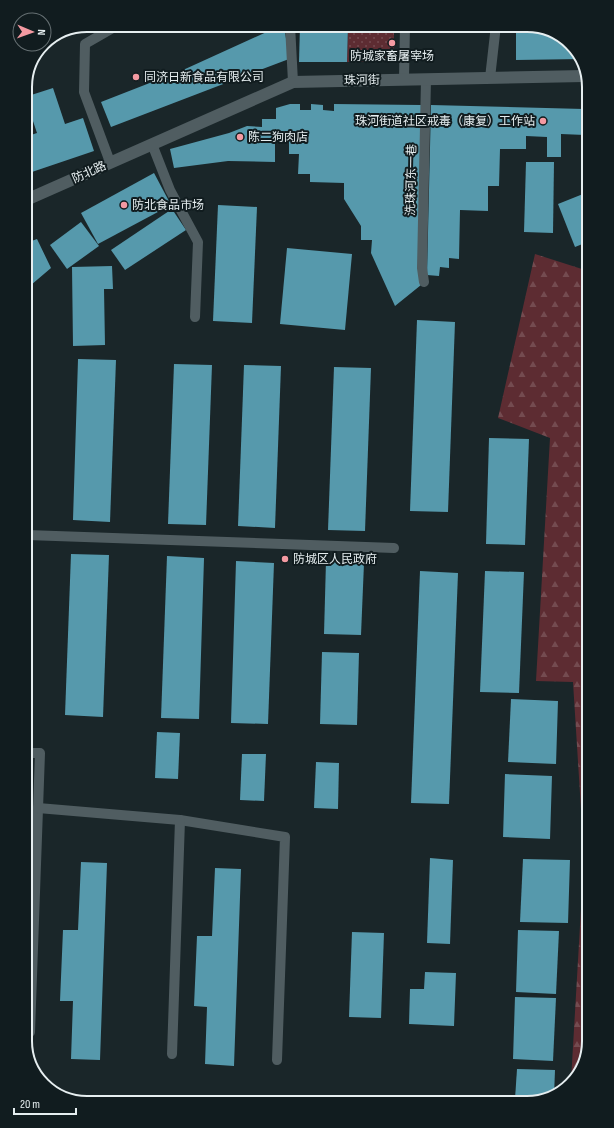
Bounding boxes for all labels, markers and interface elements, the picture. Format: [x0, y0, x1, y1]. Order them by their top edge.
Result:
north arrow [12, 12, 52, 52]
text: N [35, 29, 48, 36]
marker: 防城家畜屠宰场 [387, 38, 397, 48]
place label: 防城家畜屠宰场 [350, 49, 434, 64]
place label: 同济日新食品有限公司 [144, 70, 264, 85]
marker: 同济日新食品有限公司 [131, 72, 141, 82]
street label: 珠河街 [344, 73, 380, 88]
place label: 珠河街道社区戒毒（康复）工作站 [355, 114, 535, 129]
marker: 珠河街道社区戒毒（康复）工作站 [538, 116, 548, 126]
place label: 陈二狗肉店 [248, 130, 308, 145]
marker: 陈二狗肉店 [235, 132, 245, 142]
street label: 洗珠河东一巷 [403, 144, 420, 216]
street label: 防北路 [70, 158, 109, 187]
place label: 防北食品市场 [132, 198, 204, 213]
marker: 防北食品市场 [119, 200, 129, 210]
place label: 防城区人民政府 [293, 552, 377, 567]
marker: 防城区人民政府 [280, 554, 290, 564]
scale bar [14, 1090, 76, 1116]
text: 20 m [20, 1097, 40, 1112]

